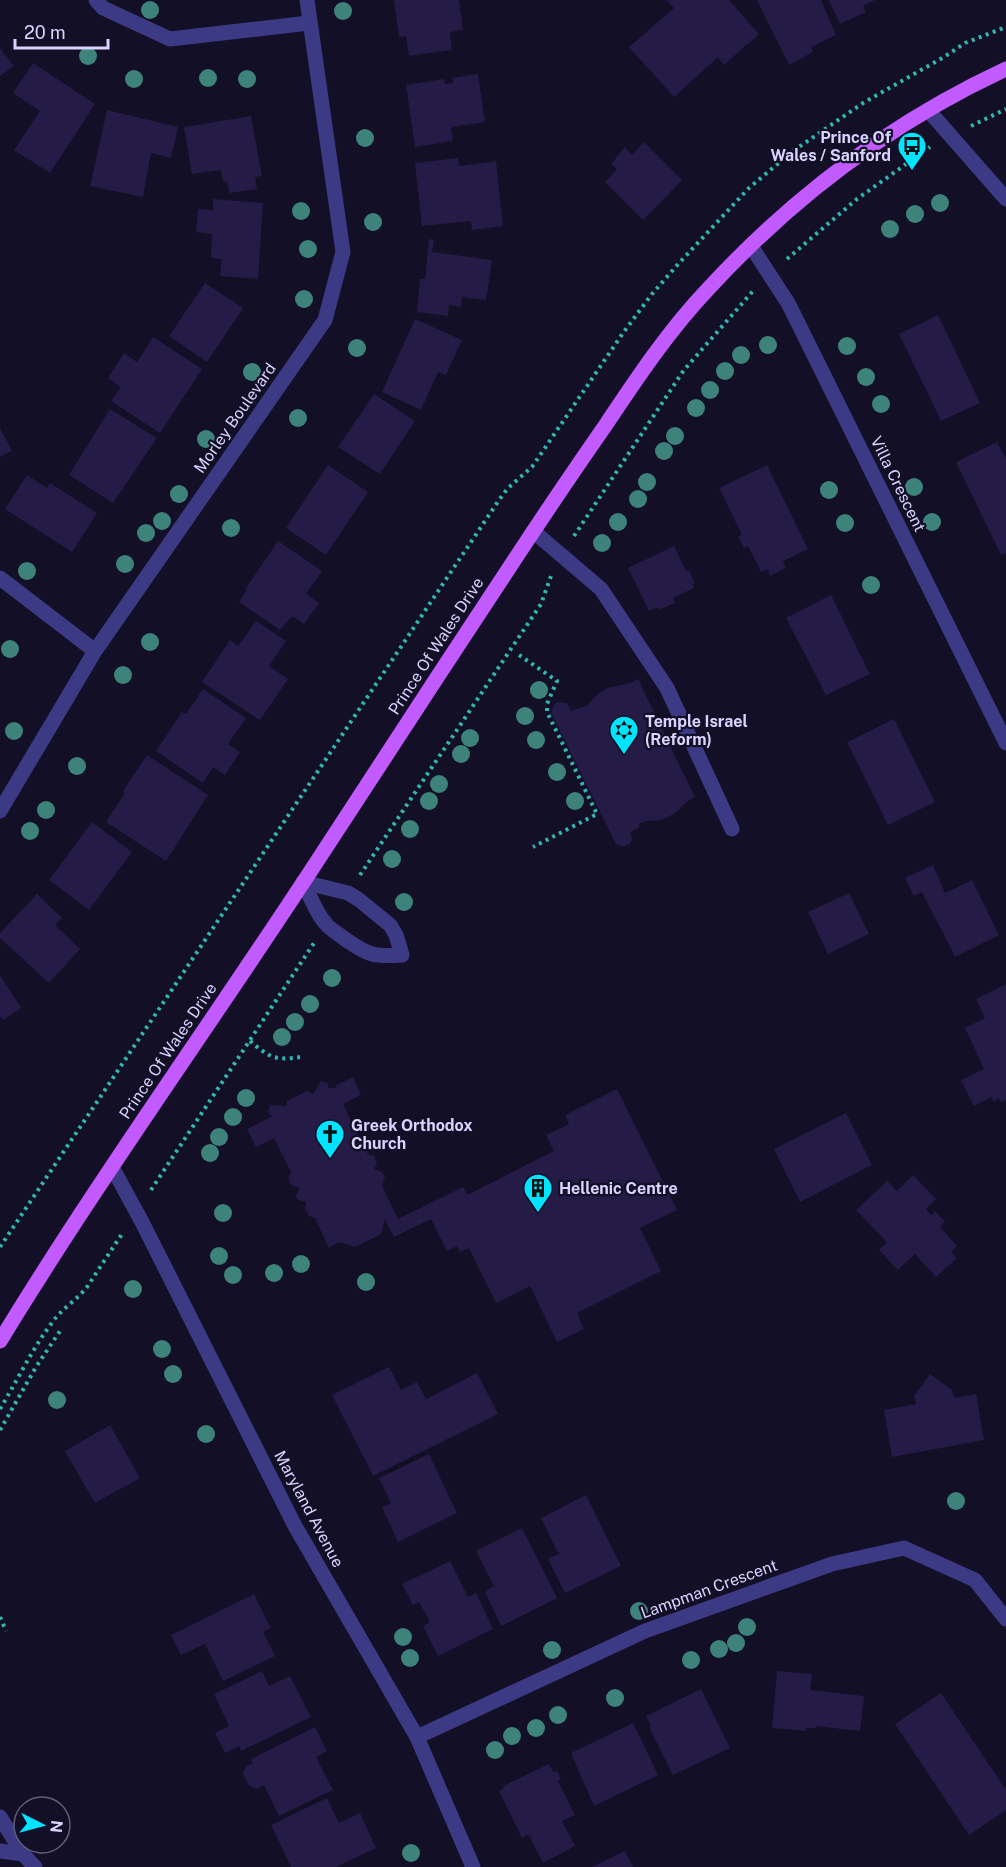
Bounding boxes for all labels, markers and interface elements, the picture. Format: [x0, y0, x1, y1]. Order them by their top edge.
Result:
scale bar [15, 12, 108, 50]
text: 20 m [24, 22, 66, 43]
place label: Prince Of Wales / Sanford [770, 128, 892, 165]
bus stop icon: Prince Of Wales / Sanford [896, 130, 928, 172]
street label: Morley Boulevard [190, 359, 280, 477]
street label: Villa Crescent [867, 433, 929, 535]
street label: Prince Of Wales Drive [384, 574, 488, 718]
place label: Temple Israel (Reform) [645, 712, 748, 749]
synagogue icon: Temple Israel (Reform) [608, 714, 640, 756]
street label: Prince Of Wales Drive [115, 979, 221, 1123]
place label: Greek Orthodox Church [351, 1116, 473, 1153]
church icon: Greek Orthodox Church [314, 1118, 346, 1160]
building icon: Hellenic Centre [522, 1172, 554, 1214]
place label: Hellenic Centre [559, 1179, 678, 1198]
street label: Maryland Avenue [270, 1447, 348, 1571]
street label: Lampman Crescent [638, 1555, 780, 1623]
north arrow [12, 1795, 72, 1855]
text: N [46, 1819, 67, 1834]

